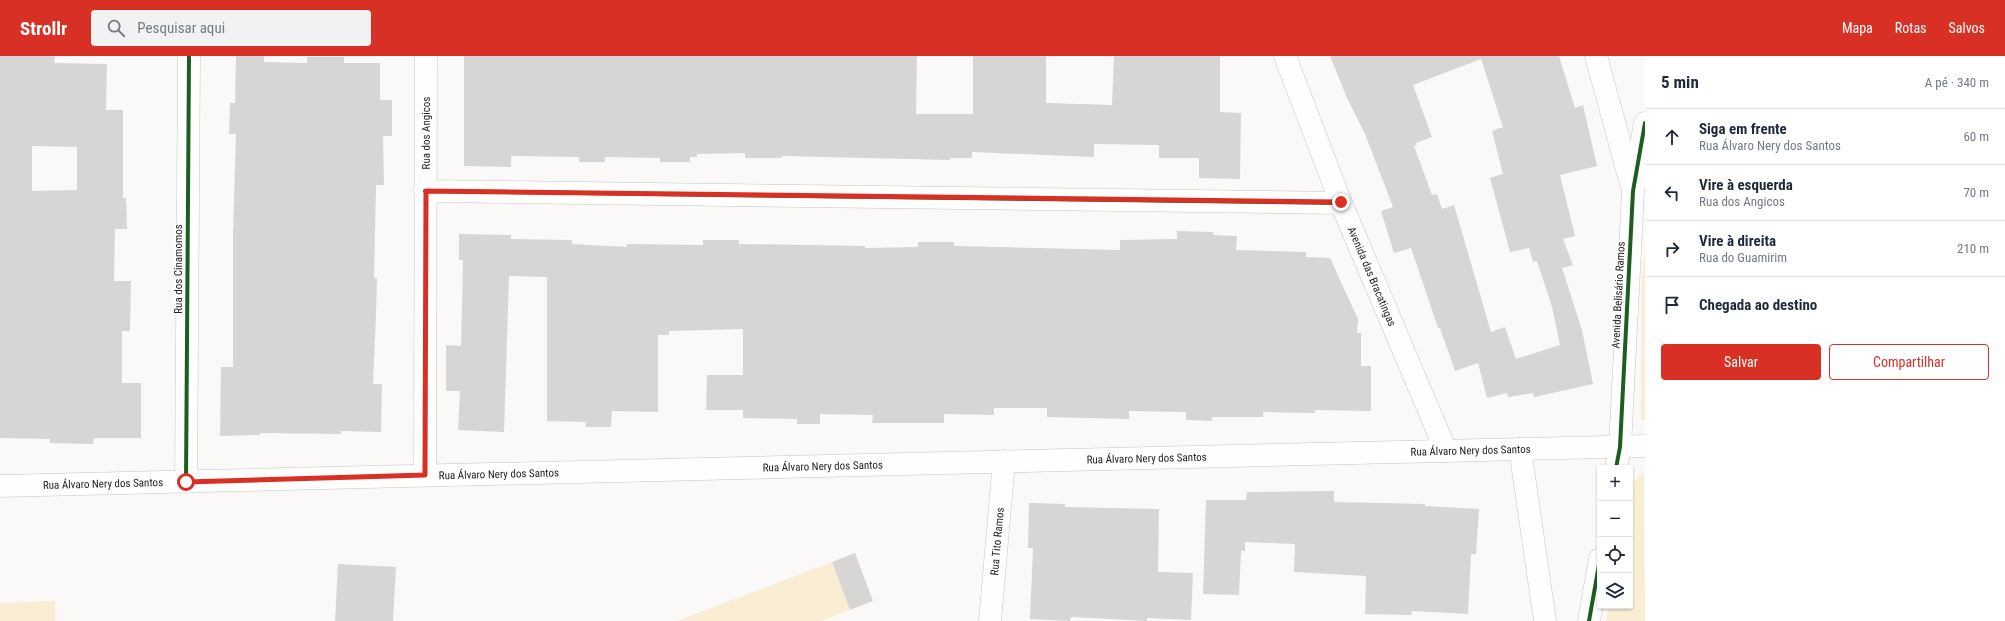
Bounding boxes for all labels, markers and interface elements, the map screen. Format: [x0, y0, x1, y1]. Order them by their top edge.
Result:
search box [91, 10, 371, 46]
text: Strollr [20, 17, 67, 40]
icon: search [105, 17, 127, 39]
text: Pesquisar aqui [137, 19, 225, 37]
text: Mapa [1842, 20, 1873, 36]
text: Rotas [1895, 20, 1927, 36]
text: Salvos [1949, 20, 1985, 36]
text: 5 min [1661, 72, 1699, 92]
text: A pé · 340 m [1925, 75, 1989, 90]
street label: Rua dos Angicos [420, 97, 433, 169]
text: Siga em frente [1699, 120, 1787, 138]
icon: ahead [1661, 126, 1683, 148]
text: 60 m [1963, 129, 1989, 144]
text: Rua Álvaro Nery dos Santos [1699, 138, 1841, 153]
text: Vire à esquerda [1699, 176, 1793, 194]
icon: left [1661, 182, 1683, 204]
text: 70 m [1963, 185, 1989, 200]
route end [1332, 193, 1350, 211]
text: Rua dos Angicos [1699, 194, 1785, 209]
street label: Rua dos Cinamomos [172, 224, 185, 314]
street label: Avenida das Bracatingas [1345, 225, 1398, 328]
text: Vire à direita [1699, 232, 1776, 250]
icon: right [1661, 238, 1683, 260]
street label: Avenida Belisário Ramos [1609, 241, 1628, 349]
text: 210 m [1957, 241, 1989, 256]
text: Rua do Guamirim [1699, 250, 1787, 265]
icon: arrive [1661, 294, 1683, 316]
text: Chegada ao destino [1699, 296, 1817, 314]
button: Salvar [1661, 344, 1821, 380]
button: Compartilhar [1829, 344, 1989, 380]
street label: Rua Álvaro Nery dos Santos [1410, 443, 1531, 459]
street label: Rua Álvaro Nery dos Santos [1086, 451, 1207, 467]
street label: Rua Álvaro Nery dos Santos [763, 459, 883, 474]
map controls [1597, 465, 1633, 609]
button: + [1597, 465, 1633, 501]
street label: Rua Álvaro Nery dos Santos [439, 466, 559, 482]
route start [177, 473, 195, 491]
street label: Rua Álvaro Nery dos Santos [43, 476, 163, 492]
button: − [1597, 501, 1633, 537]
street label: Rua Tito Ramos [988, 507, 1007, 576]
button: locate [1597, 537, 1633, 573]
button: layers [1597, 573, 1633, 609]

